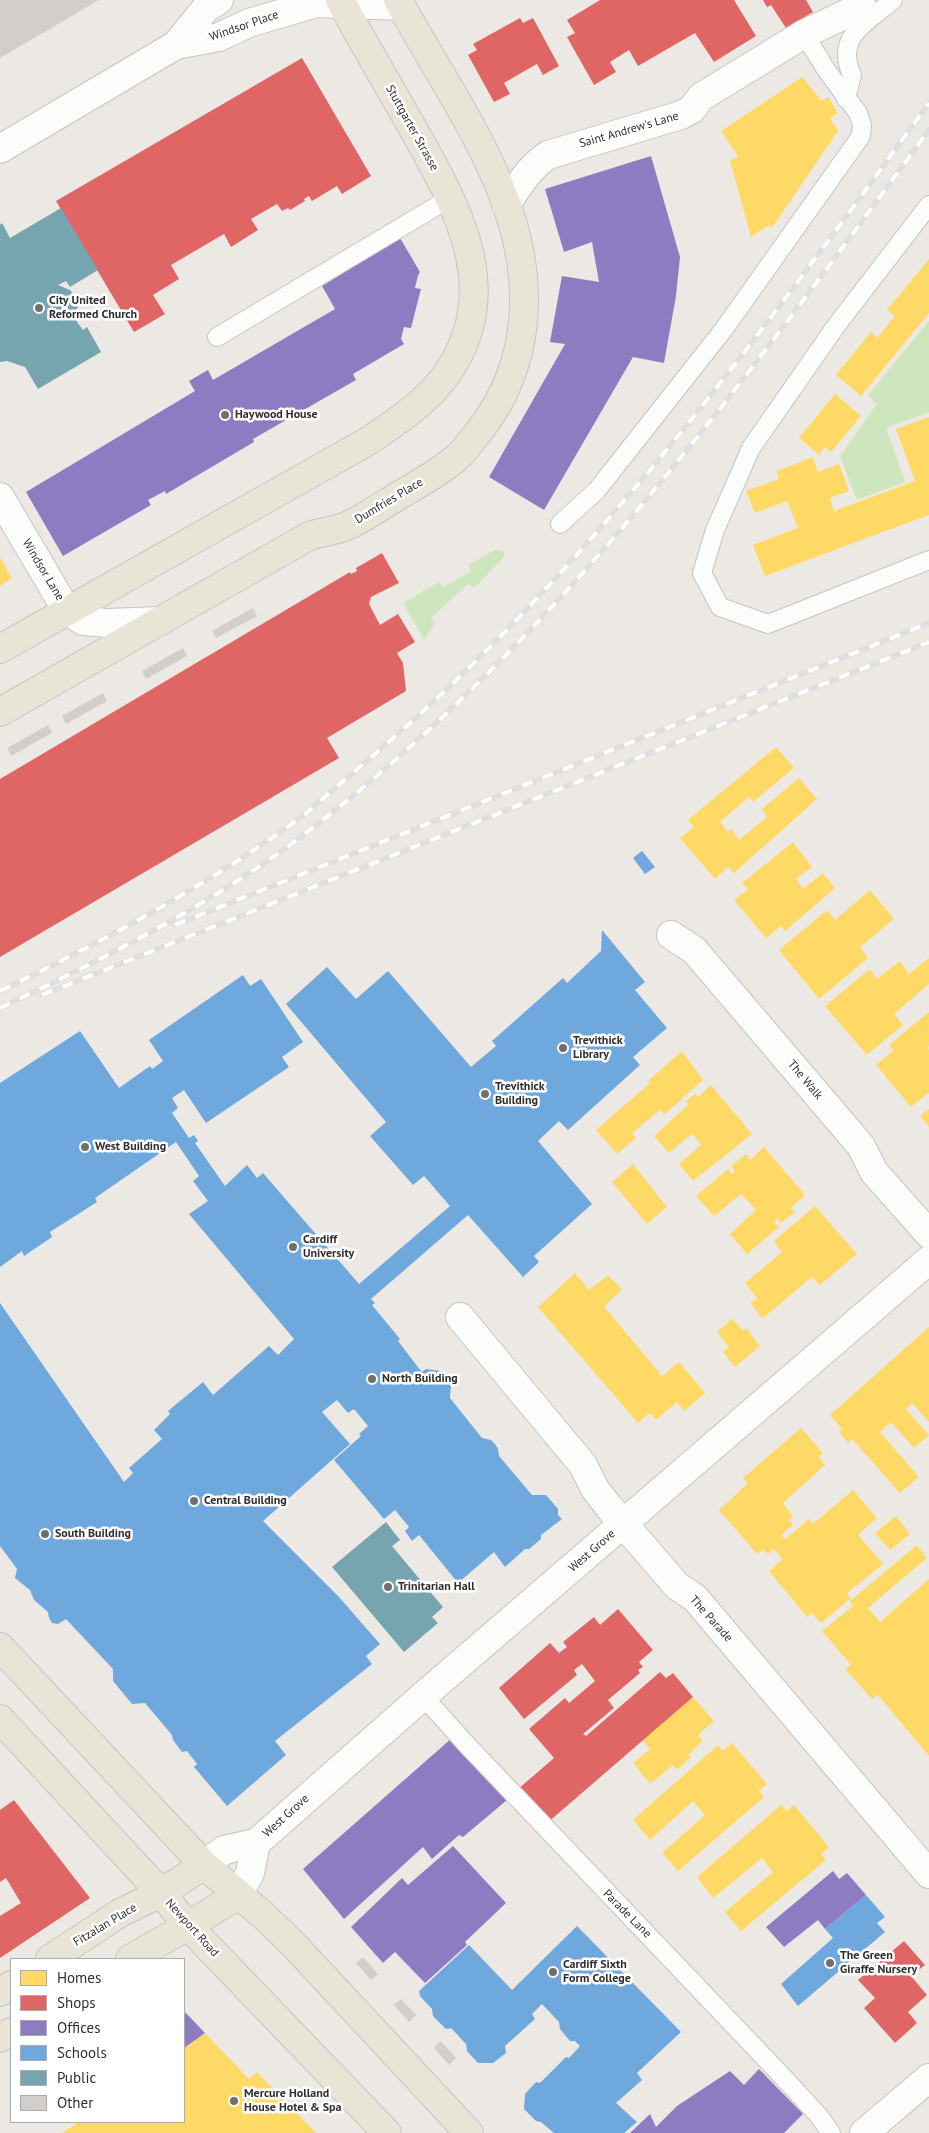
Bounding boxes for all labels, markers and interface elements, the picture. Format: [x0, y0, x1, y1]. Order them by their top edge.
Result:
street label: Windsor Place [207, 7, 281, 45]
street label: Stuttgarter Strasse [382, 83, 442, 173]
street label: Saint Andrew's Lane [578, 109, 680, 151]
place label: City United Reformed Church [49, 294, 137, 322]
marker: City United Reformed Church [33, 302, 45, 314]
place label: Haywood House [235, 408, 318, 422]
marker: Haywood House [219, 409, 231, 421]
street label: Dumfries Place [352, 475, 426, 527]
street label: Windsor Lane [19, 536, 67, 604]
place label: Trevithick Library [573, 1034, 623, 1062]
marker: Trevithick Library [557, 1042, 569, 1054]
street label: The Walk [784, 1057, 826, 1103]
place label: Trevithick Building [495, 1080, 545, 1108]
marker: Trevithick Building [479, 1088, 491, 1100]
place label: West Building [95, 1140, 166, 1154]
marker: West Building [79, 1141, 91, 1153]
place label: Cardiff University [303, 1233, 354, 1261]
marker: Cardiff University [287, 1241, 299, 1253]
place label: North Building [382, 1372, 458, 1386]
marker: North Building [366, 1373, 378, 1385]
place label: Central Building [204, 1494, 287, 1508]
marker: Central Building [188, 1495, 200, 1507]
place label: South Building [55, 1527, 131, 1541]
street label: West Grove [566, 1527, 618, 1575]
marker: South Building [39, 1528, 51, 1540]
place label: Trinitarian Hall [398, 1580, 475, 1594]
marker: Trinitarian Hall [382, 1581, 394, 1593]
street label: The Parade [686, 1593, 736, 1645]
street label: West Grove [260, 1791, 312, 1841]
street label: Parade Lane [600, 1887, 654, 1941]
street label: Newport Road [162, 1896, 222, 1960]
street label: Fitzalan Place [71, 1900, 139, 1950]
place label: The Green Giraffe Nursery [840, 1949, 917, 1977]
marker: The Green Giraffe Nursery [824, 1957, 836, 1969]
legend [10, 1958, 185, 2123]
place label: Cardiff Sixth Form College [563, 1958, 631, 1986]
marker: Cardiff Sixth Form College [547, 1966, 559, 1978]
text: Homes [57, 1968, 101, 1987]
text: Shops [57, 1993, 96, 2012]
text: Offices [57, 2018, 101, 2037]
text: Schools [57, 2043, 107, 2062]
text: Public [57, 2068, 96, 2087]
place label: Mercure Holland House Hotel & Spa [244, 2087, 342, 2115]
text: Other [57, 2093, 93, 2112]
marker: Mercure Holland House Hotel & Spa [228, 2095, 240, 2107]

